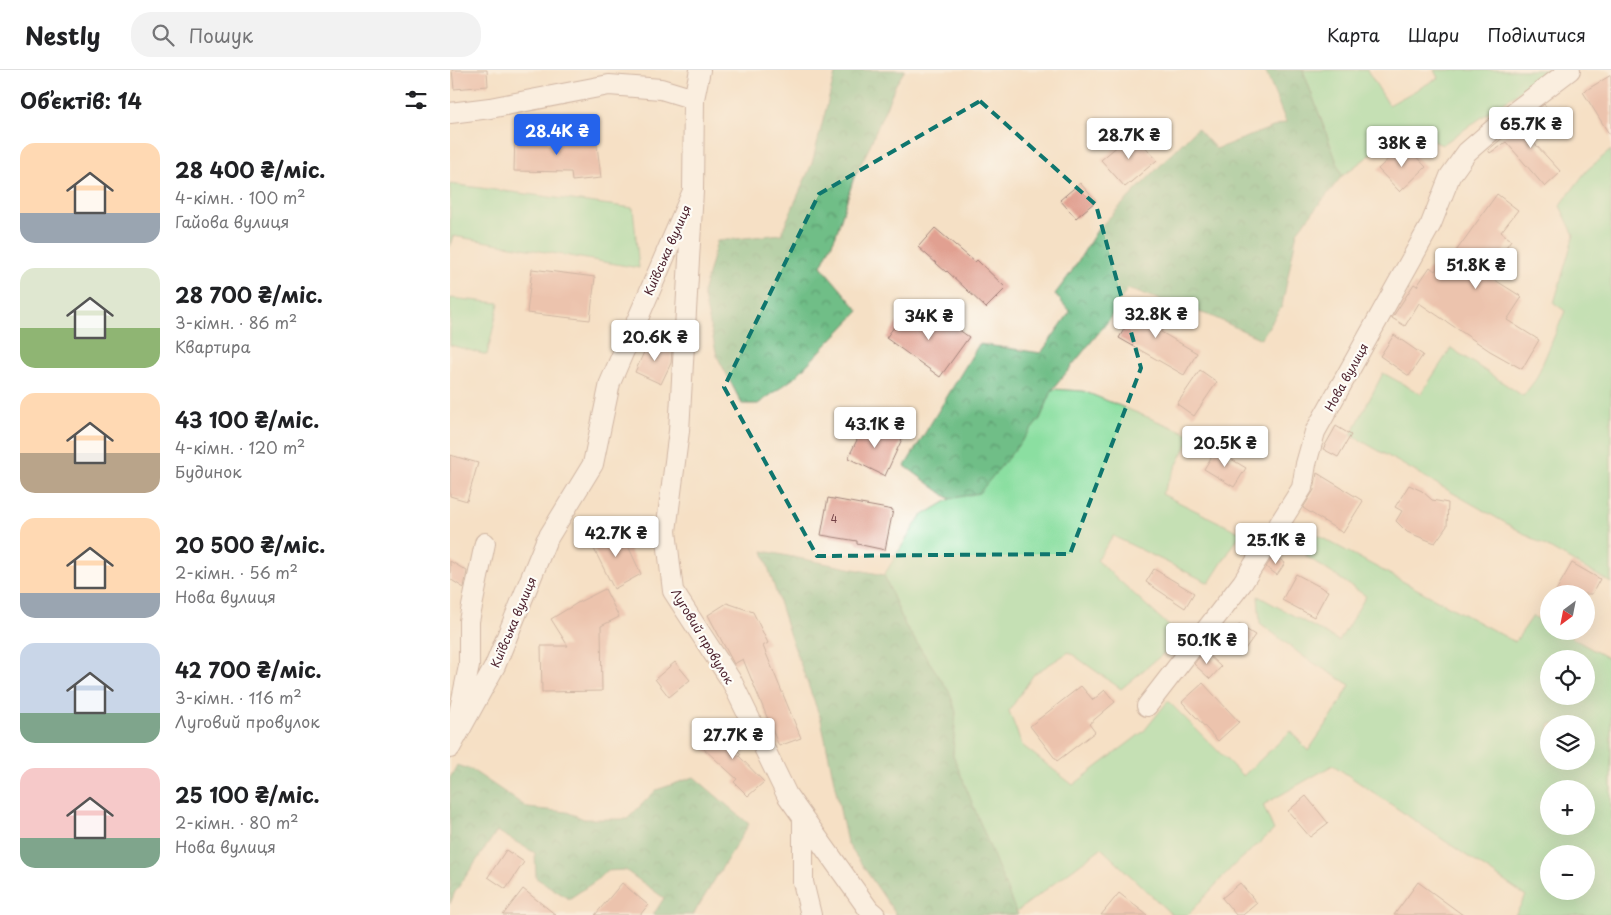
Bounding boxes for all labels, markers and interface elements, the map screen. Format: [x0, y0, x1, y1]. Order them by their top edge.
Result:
search box [131, 12, 481, 57]
text: Nestly [25, 17, 101, 53]
icon: search [149, 21, 177, 49]
text: Пошук [189, 21, 253, 49]
text: Карта [1327, 21, 1380, 48]
text: Шари [1408, 21, 1460, 48]
text: Поділитися [1488, 21, 1586, 48]
text: Об’єктів: 14 [20, 84, 142, 116]
icon: filters [402, 86, 430, 114]
pin: 65.7K ₴ [1485, 106, 1577, 149]
text: 65.7K ₴ [1500, 111, 1562, 135]
pin: 28.4K ₴ [511, 114, 603, 156]
text: 28.4K ₴ [525, 118, 589, 142]
pin: 28.7K ₴ [1083, 118, 1175, 160]
text: 28.7K ₴ [1098, 122, 1160, 146]
pin: 38K ₴ [1367, 126, 1437, 168]
text: 38K ₴ [1378, 130, 1426, 154]
text: 28 400 ₴/міс. [175, 153, 325, 185]
icon: home [60, 163, 120, 223]
text: 4-кімн. · 100 m² [175, 185, 305, 209]
street label: Київська вулиця [639, 202, 695, 298]
text: Гайова вулиця [175, 209, 289, 233]
pin: 51.8K ₴ [1430, 248, 1522, 290]
text: 51.8K ₴ [1446, 252, 1506, 276]
text: 28 700 ₴/міс. [175, 278, 323, 310]
icon: home [60, 288, 120, 348]
pin: 32.8K ₴ [1110, 296, 1202, 339]
pin: 34K ₴ [894, 298, 964, 341]
text: 32.8K ₴ [1124, 301, 1188, 325]
text: 34K ₴ [905, 303, 953, 327]
text: 3-кімн. · 86 m² [175, 310, 297, 334]
pin: 20.6K ₴ [609, 320, 701, 362]
text: 20.6K ₴ [622, 324, 688, 348]
text: Квартира [175, 334, 250, 358]
street label: Нова вулиця [1320, 340, 1372, 414]
text: 43 100 ₴/міс. [175, 403, 319, 435]
pin: 43.1K ₴ [829, 406, 921, 449]
text: 43.1K ₴ [845, 411, 905, 435]
icon: home [60, 413, 120, 473]
pin: 20.5K ₴ [1179, 426, 1271, 468]
text: 20.5K ₴ [1193, 430, 1257, 454]
text: 4-кімн. · 120 m² [175, 435, 305, 459]
text: Будинок [175, 459, 242, 483]
house number: 4 [831, 511, 838, 526]
pin: 42.7K ₴ [570, 516, 662, 558]
text: 42.7K ₴ [585, 520, 647, 544]
pin: 25.1K ₴ [1230, 522, 1322, 565]
text: 25.1K ₴ [1246, 527, 1306, 551]
text: 20 500 ₴/міс. [175, 528, 325, 560]
icon: home [60, 538, 120, 598]
text: 2-кімн. · 56 m² [175, 560, 298, 584]
street label: Київська вулиця [486, 574, 540, 670]
text: Нова вулиця [175, 584, 276, 608]
street label: Луговий провулок [667, 585, 739, 688]
north arrow [1540, 585, 1595, 640]
map controls [1540, 585, 1595, 900]
pin: 50.1K ₴ [1161, 622, 1253, 665]
text: 50.1K ₴ [1177, 627, 1237, 651]
button: locate [1540, 650, 1595, 705]
text: 42 700 ₴/міс. [175, 653, 322, 685]
icon: home [60, 663, 120, 723]
text: 3-кімн. · 116 m² [175, 685, 302, 709]
text: Луговий провулок [175, 709, 320, 733]
button: layers [1540, 715, 1595, 770]
pin: 27.7K ₴ [687, 718, 779, 760]
text: 27.7K ₴ [703, 722, 763, 746]
text: 25 100 ₴/міс. [175, 778, 320, 810]
button: + [1540, 780, 1595, 835]
icon: home [60, 788, 120, 848]
text: 2-кімн. · 80 m² [175, 810, 299, 834]
text: Нова вулиця [175, 834, 276, 858]
button: − [1540, 845, 1595, 900]

